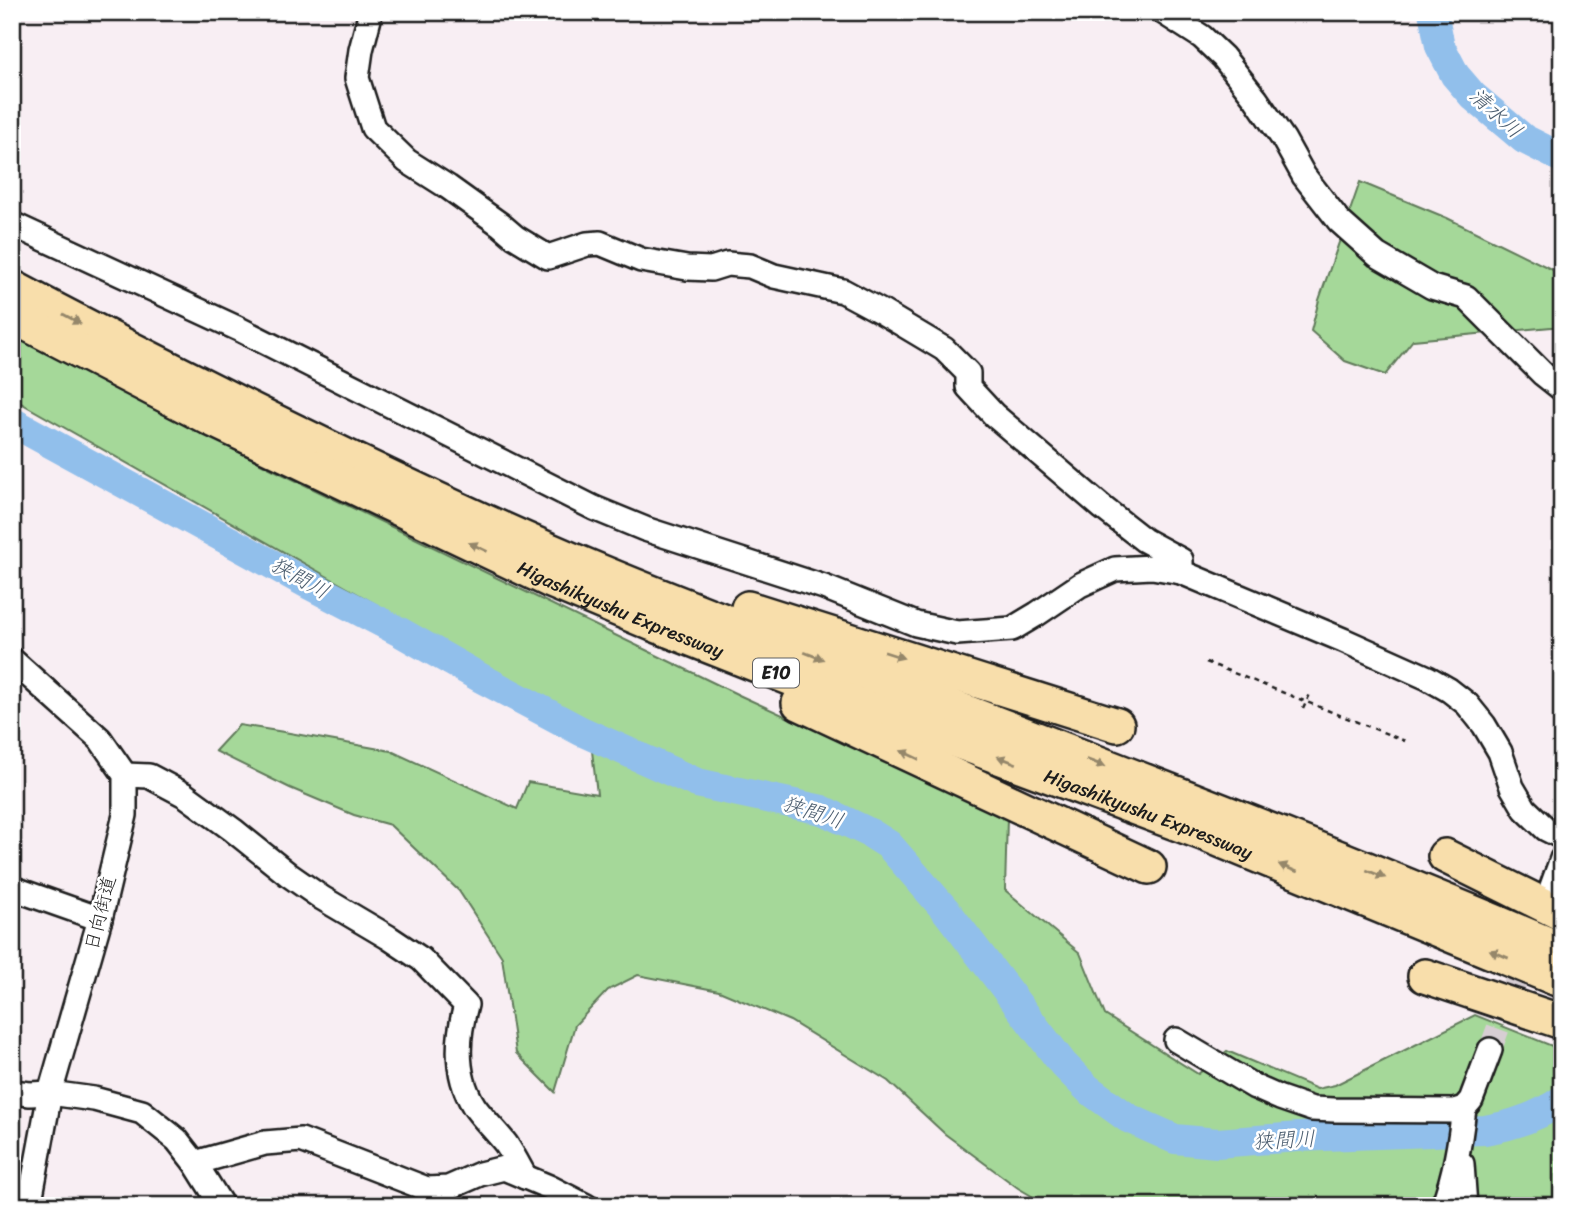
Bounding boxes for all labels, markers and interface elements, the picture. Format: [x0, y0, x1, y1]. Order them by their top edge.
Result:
water label: 清水川 [1460, 78, 1532, 148]
one-way arrow [62, 314, 82, 325]
one-way arrow [468, 541, 488, 553]
water label: 狭間川 [263, 546, 337, 610]
street label: Higashikyushu Expressway [512, 551, 729, 667]
one-way arrow [804, 650, 825, 661]
one-way arrow [884, 650, 905, 661]
road number: E10 [753, 658, 799, 688]
one-way arrow [900, 749, 920, 761]
one-way arrow [997, 754, 1018, 765]
one-way arrow [1085, 757, 1106, 768]
street label: Higashikyushu Expressway [1039, 759, 1258, 869]
water label: 狭間川 [777, 784, 849, 840]
one-way arrow [1277, 863, 1298, 874]
one-way arrow [1365, 868, 1386, 879]
street label: 日向街道 [75, 872, 125, 954]
one-way arrow [1488, 949, 1509, 960]
water label: 狭間川 [1252, 1119, 1316, 1161]

